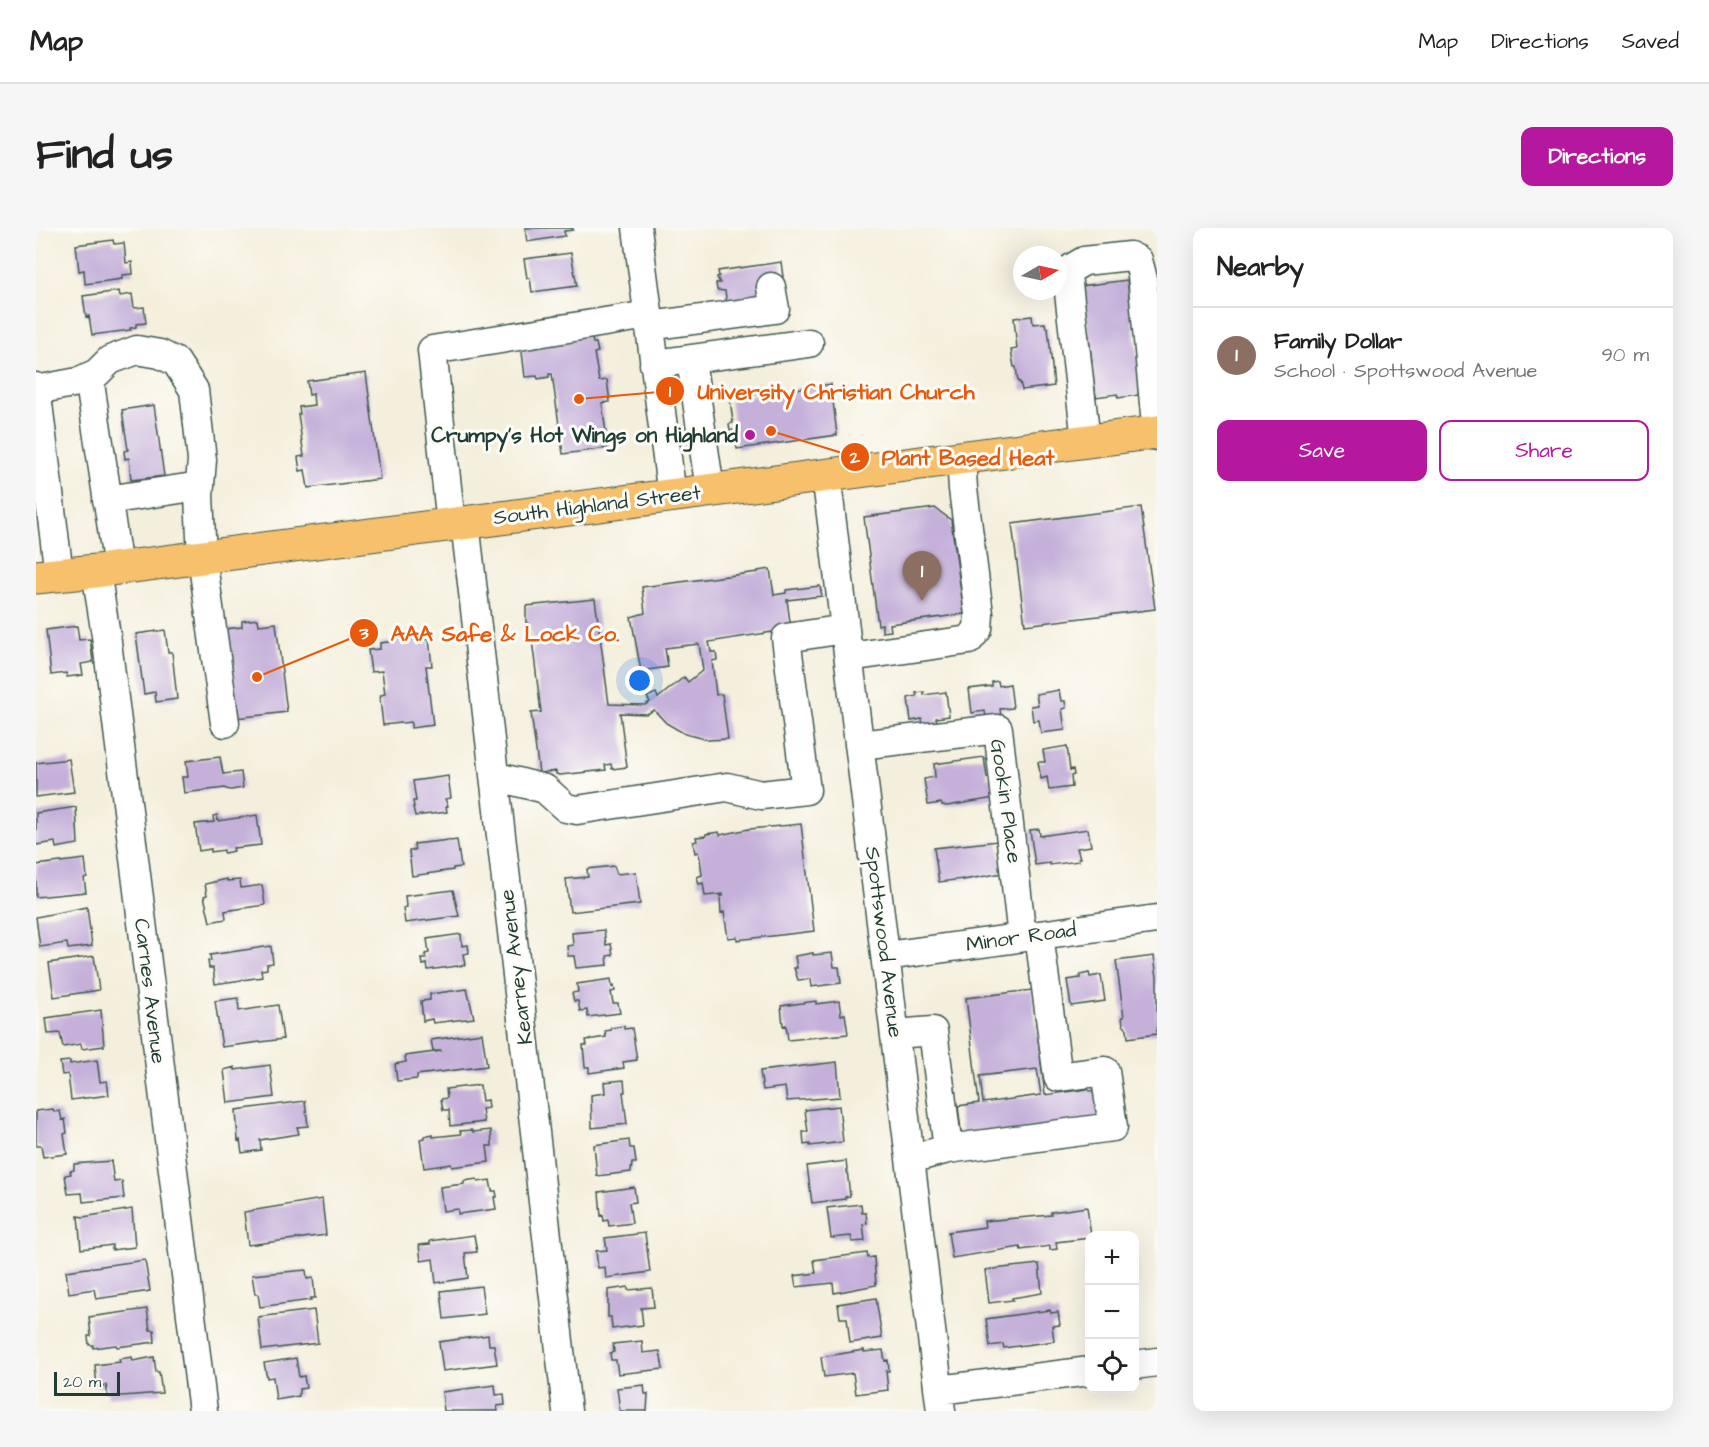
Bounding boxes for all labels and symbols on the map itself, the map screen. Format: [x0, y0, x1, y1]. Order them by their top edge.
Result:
north arrow [1013, 246, 1067, 300]
callout: University Christian Church [655, 371, 986, 411]
text: University Christian Church [697, 377, 976, 410]
text: 1 [669, 379, 672, 404]
place label: Crumpy's Hot Wings on Highland [431, 421, 738, 453]
marker: Crumpy's Hot Wings on Highland [743, 428, 757, 442]
callout: Plant Based Heat [840, 437, 1067, 477]
text: Plant Based Heat [882, 443, 1055, 474]
text: 2 [849, 445, 861, 470]
street label: South Highland Street [492, 478, 703, 534]
pin: 1 [902, 552, 942, 601]
callout: AAA Safe & Lock Co. [349, 613, 632, 653]
text: AAA Safe & Lock Co. [391, 619, 619, 650]
text: 3 [358, 621, 369, 646]
your location [625, 666, 654, 695]
street label: Gookin Place [983, 737, 1029, 865]
street label: Spottswood Avenue [857, 845, 910, 1039]
street label: Kearney Avenue [492, 887, 542, 1046]
street label: Minor Road [964, 915, 1078, 959]
street label: Carnes Avenue [127, 917, 173, 1065]
scale bar [54, 1369, 120, 1396]

